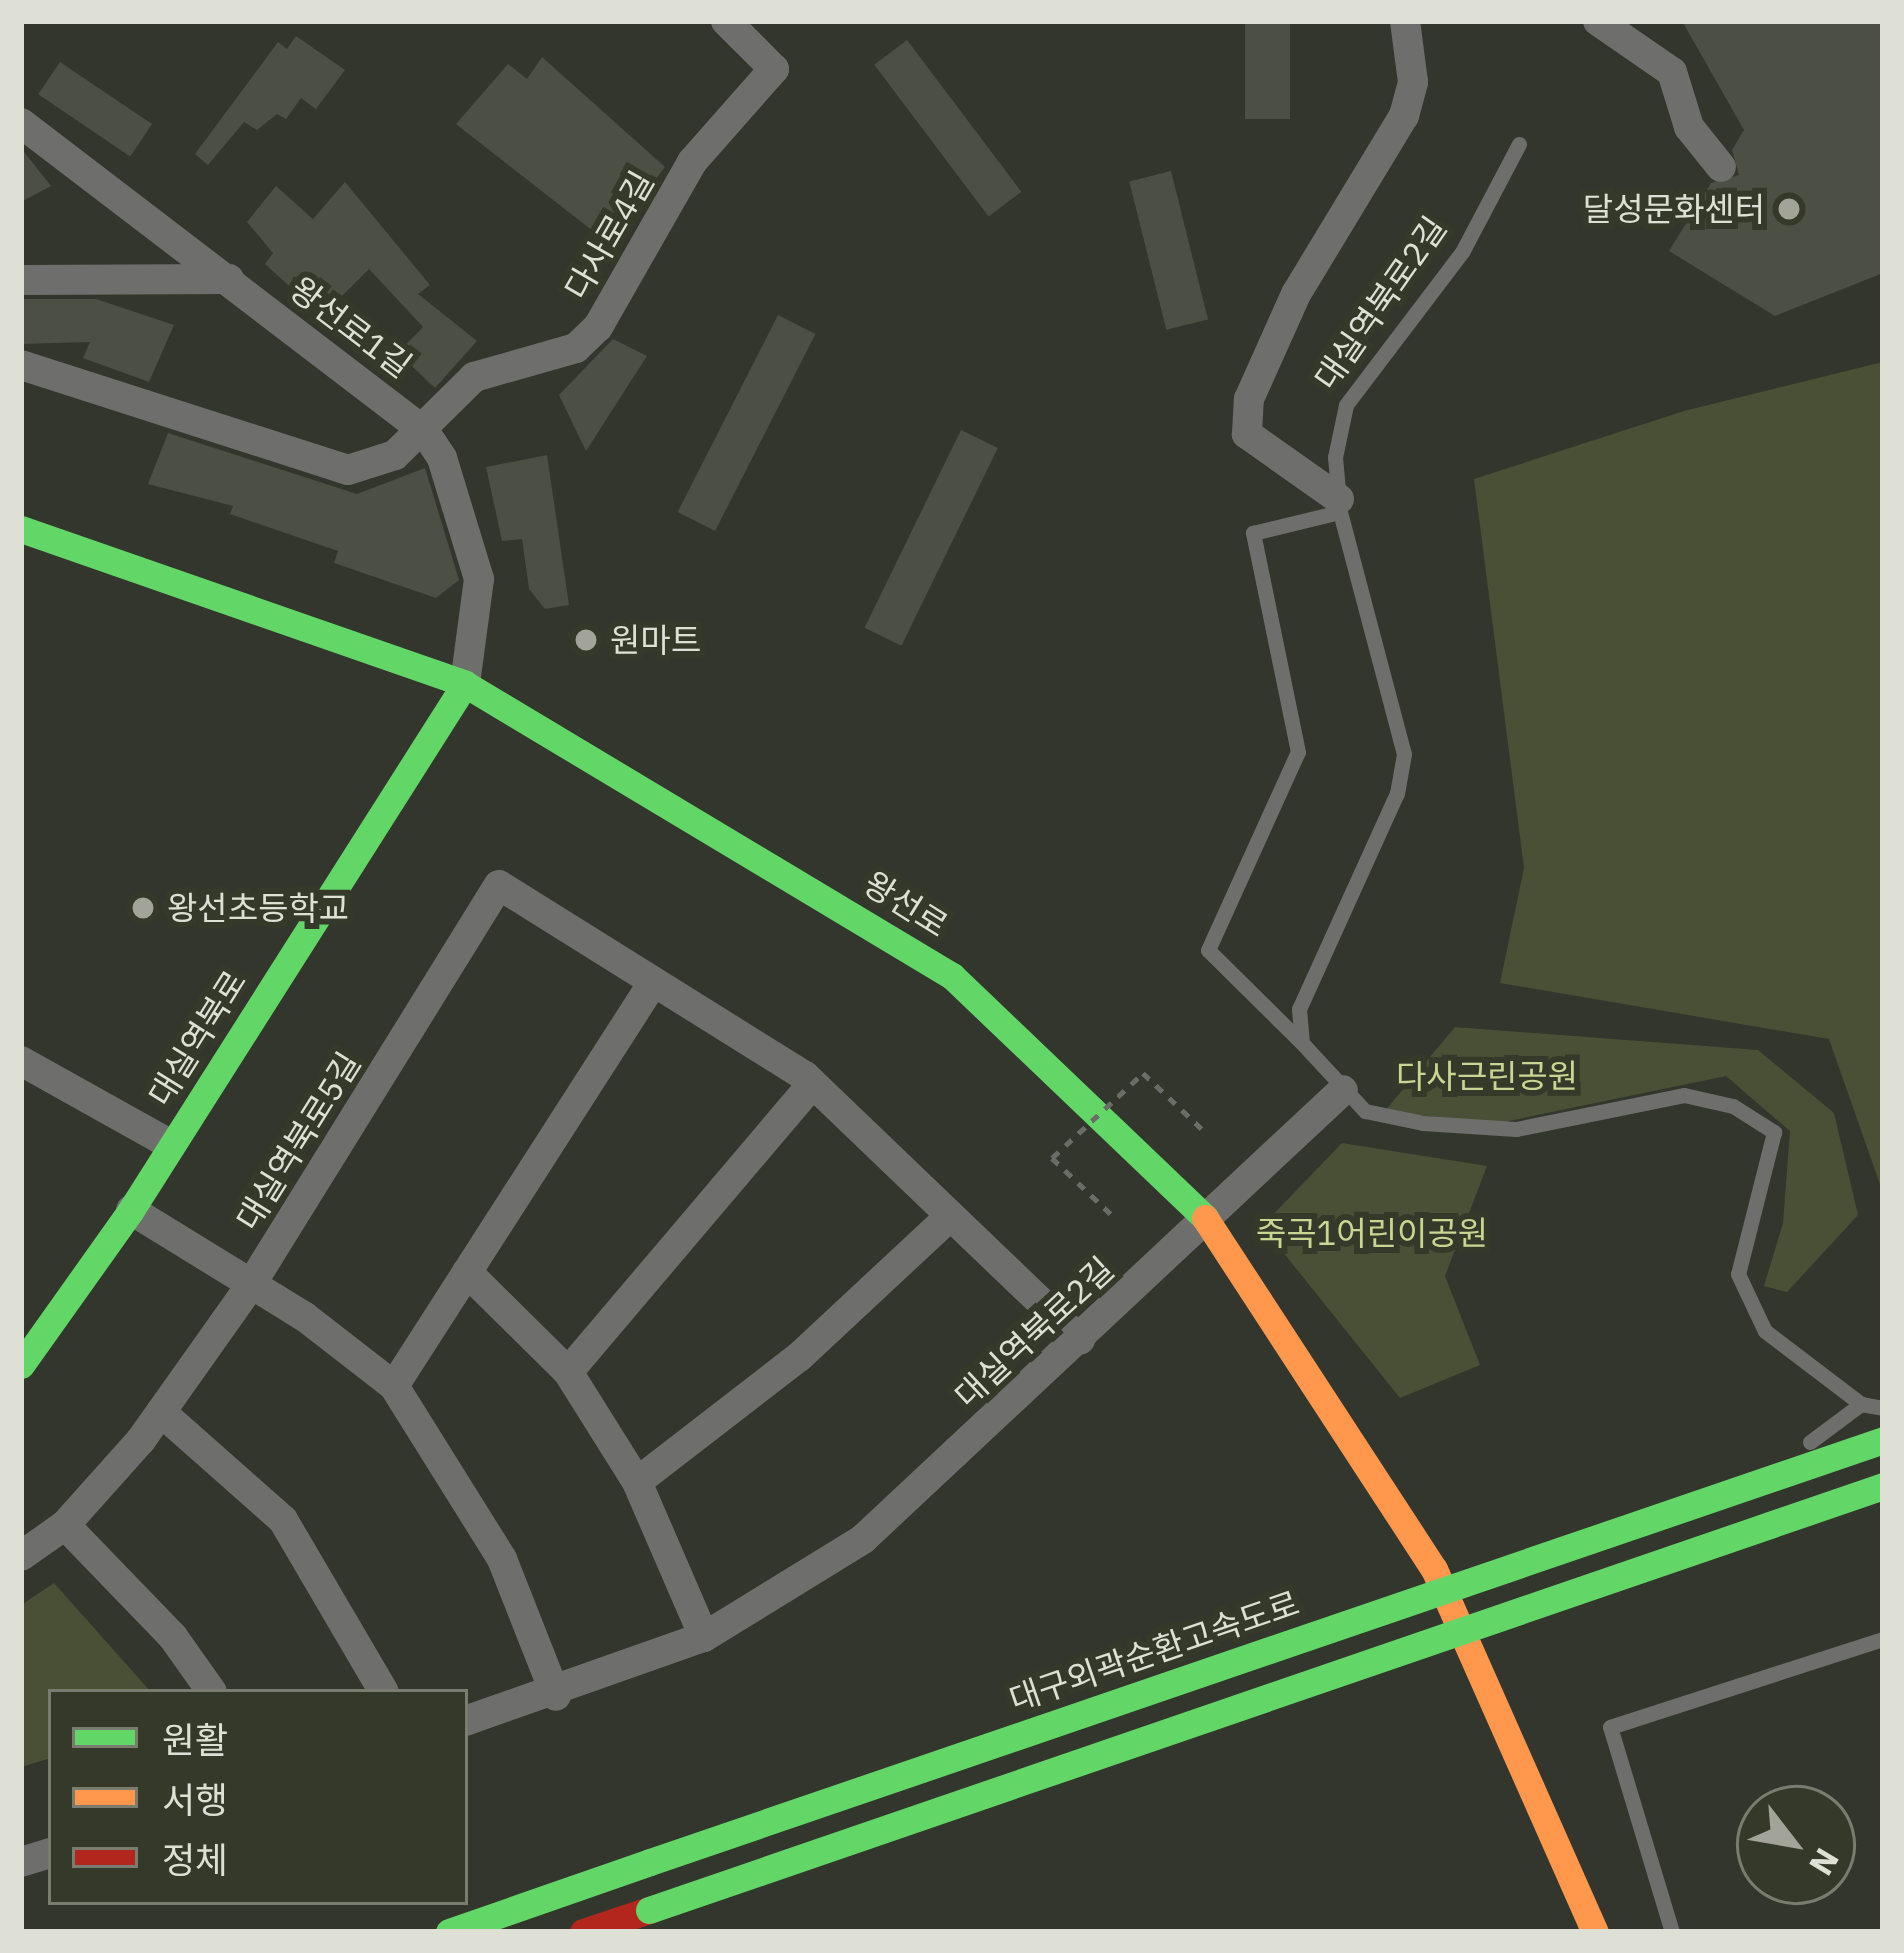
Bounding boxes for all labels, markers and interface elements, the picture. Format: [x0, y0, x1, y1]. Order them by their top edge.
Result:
street label: 다사로4길 [557, 164, 661, 306]
place label: 달성문화센터 [1583, 189, 1765, 229]
marker: 달성문화센터 [1776, 196, 1802, 222]
street label: 대실역북로2길 [1306, 209, 1454, 397]
street label: 왕선로1길 [283, 269, 419, 385]
place label: 원마트 [610, 620, 701, 660]
marker: 원마트 [573, 627, 599, 653]
street label: 왕선로 [857, 863, 955, 945]
place label: 왕선초등학교 [167, 888, 349, 928]
marker: 왕선초등학교 [130, 895, 156, 921]
street label: 대실역북로 [140, 963, 254, 1113]
street label: 대실역북로5길 [228, 1045, 368, 1237]
park label: 다사근린공원 [1396, 1056, 1578, 1096]
park label: 죽곡1어린이공원 [1256, 1213, 1488, 1253]
street label: 대실역북로2길 [947, 1249, 1121, 1415]
street label: 대구외곽순환고속도로 [1004, 1583, 1304, 1719]
legend [48, 1689, 468, 1905]
text: 원활 [162, 1716, 228, 1763]
text: 서행 [162, 1776, 228, 1823]
north arrow [1736, 1785, 1856, 1905]
text: 정체 [162, 1836, 228, 1883]
text: N [1800, 1841, 1849, 1884]

